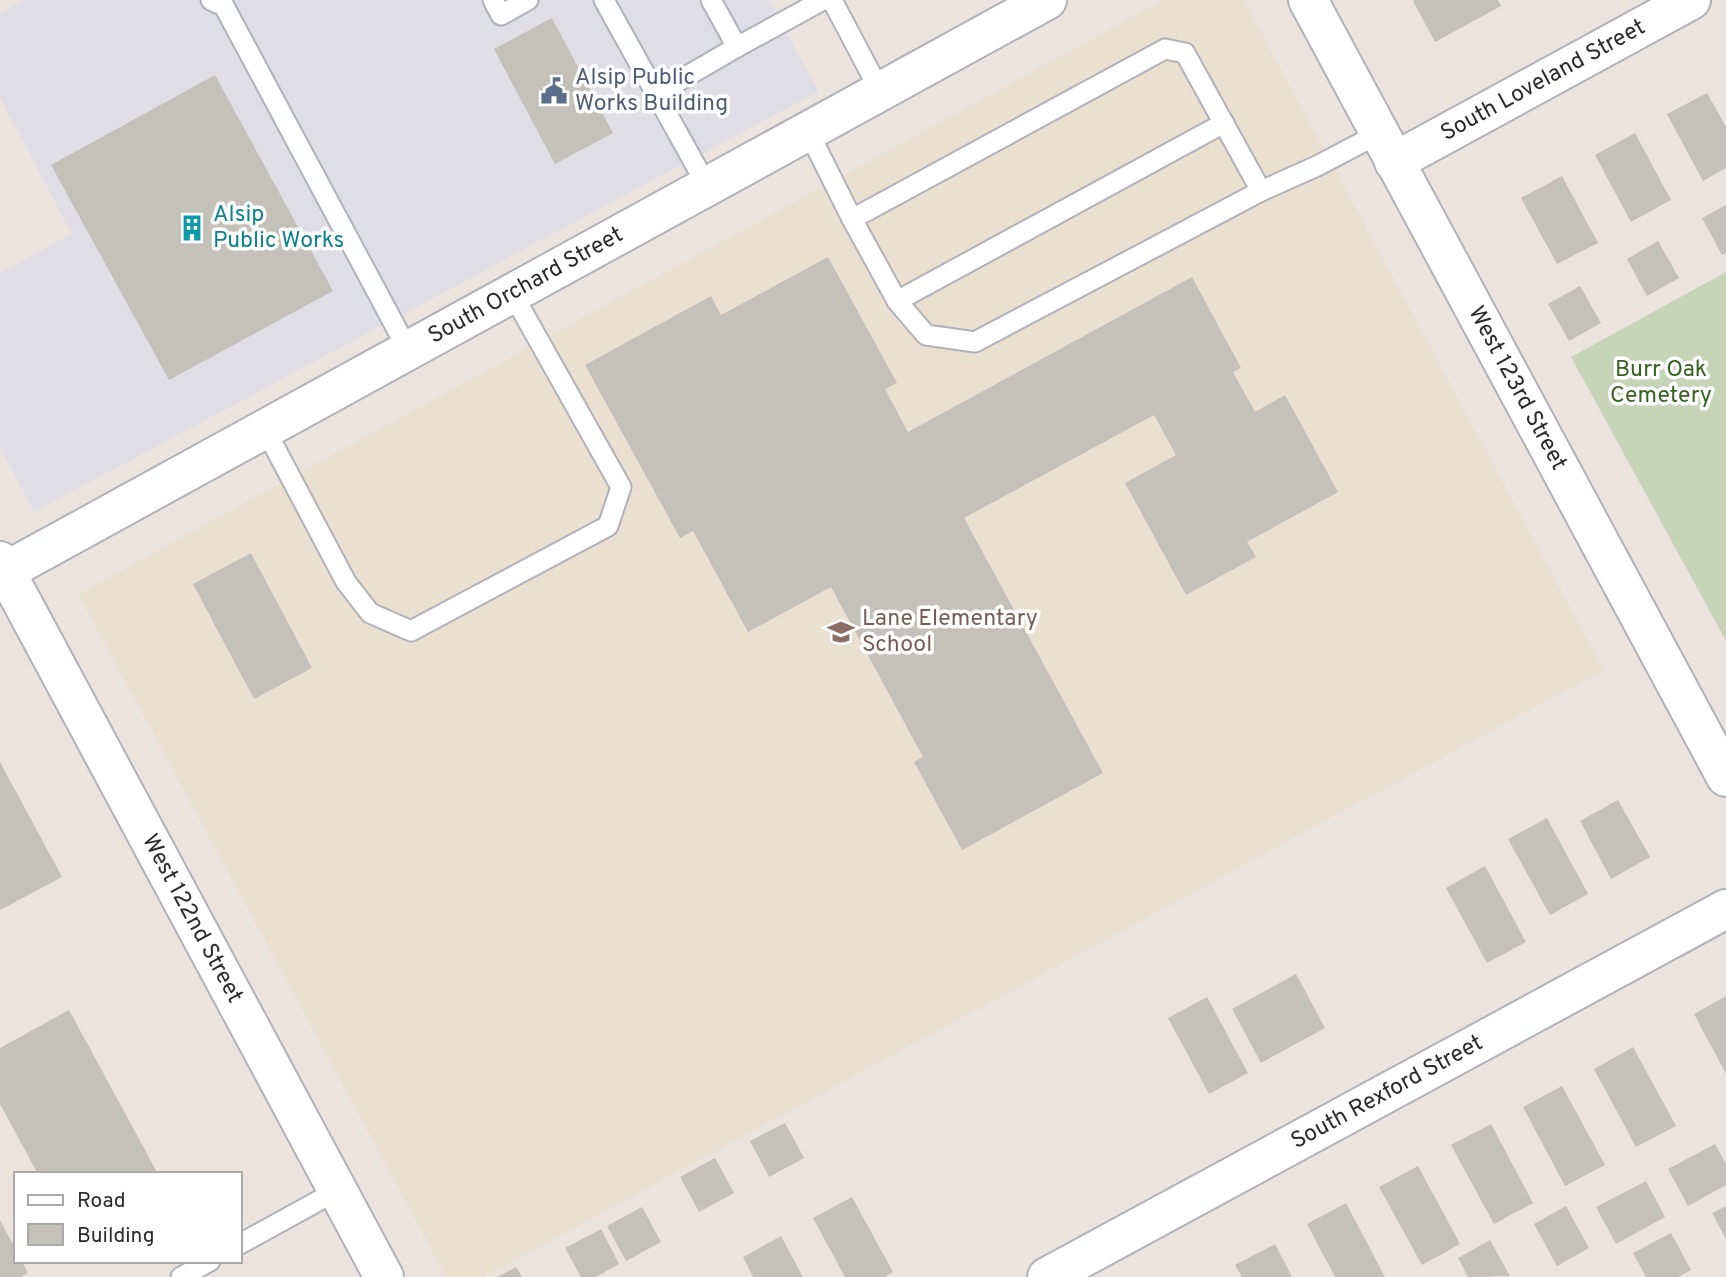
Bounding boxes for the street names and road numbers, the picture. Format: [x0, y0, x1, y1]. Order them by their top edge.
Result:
street label: South Loveland Street [1436, 13, 1651, 148]
street label: South Orchard Street [423, 221, 629, 351]
street label: West 123rd Street [1461, 301, 1573, 476]
street label: West 122nd Street [135, 829, 249, 1008]
street label: South Rexford Street [1286, 1029, 1488, 1156]

